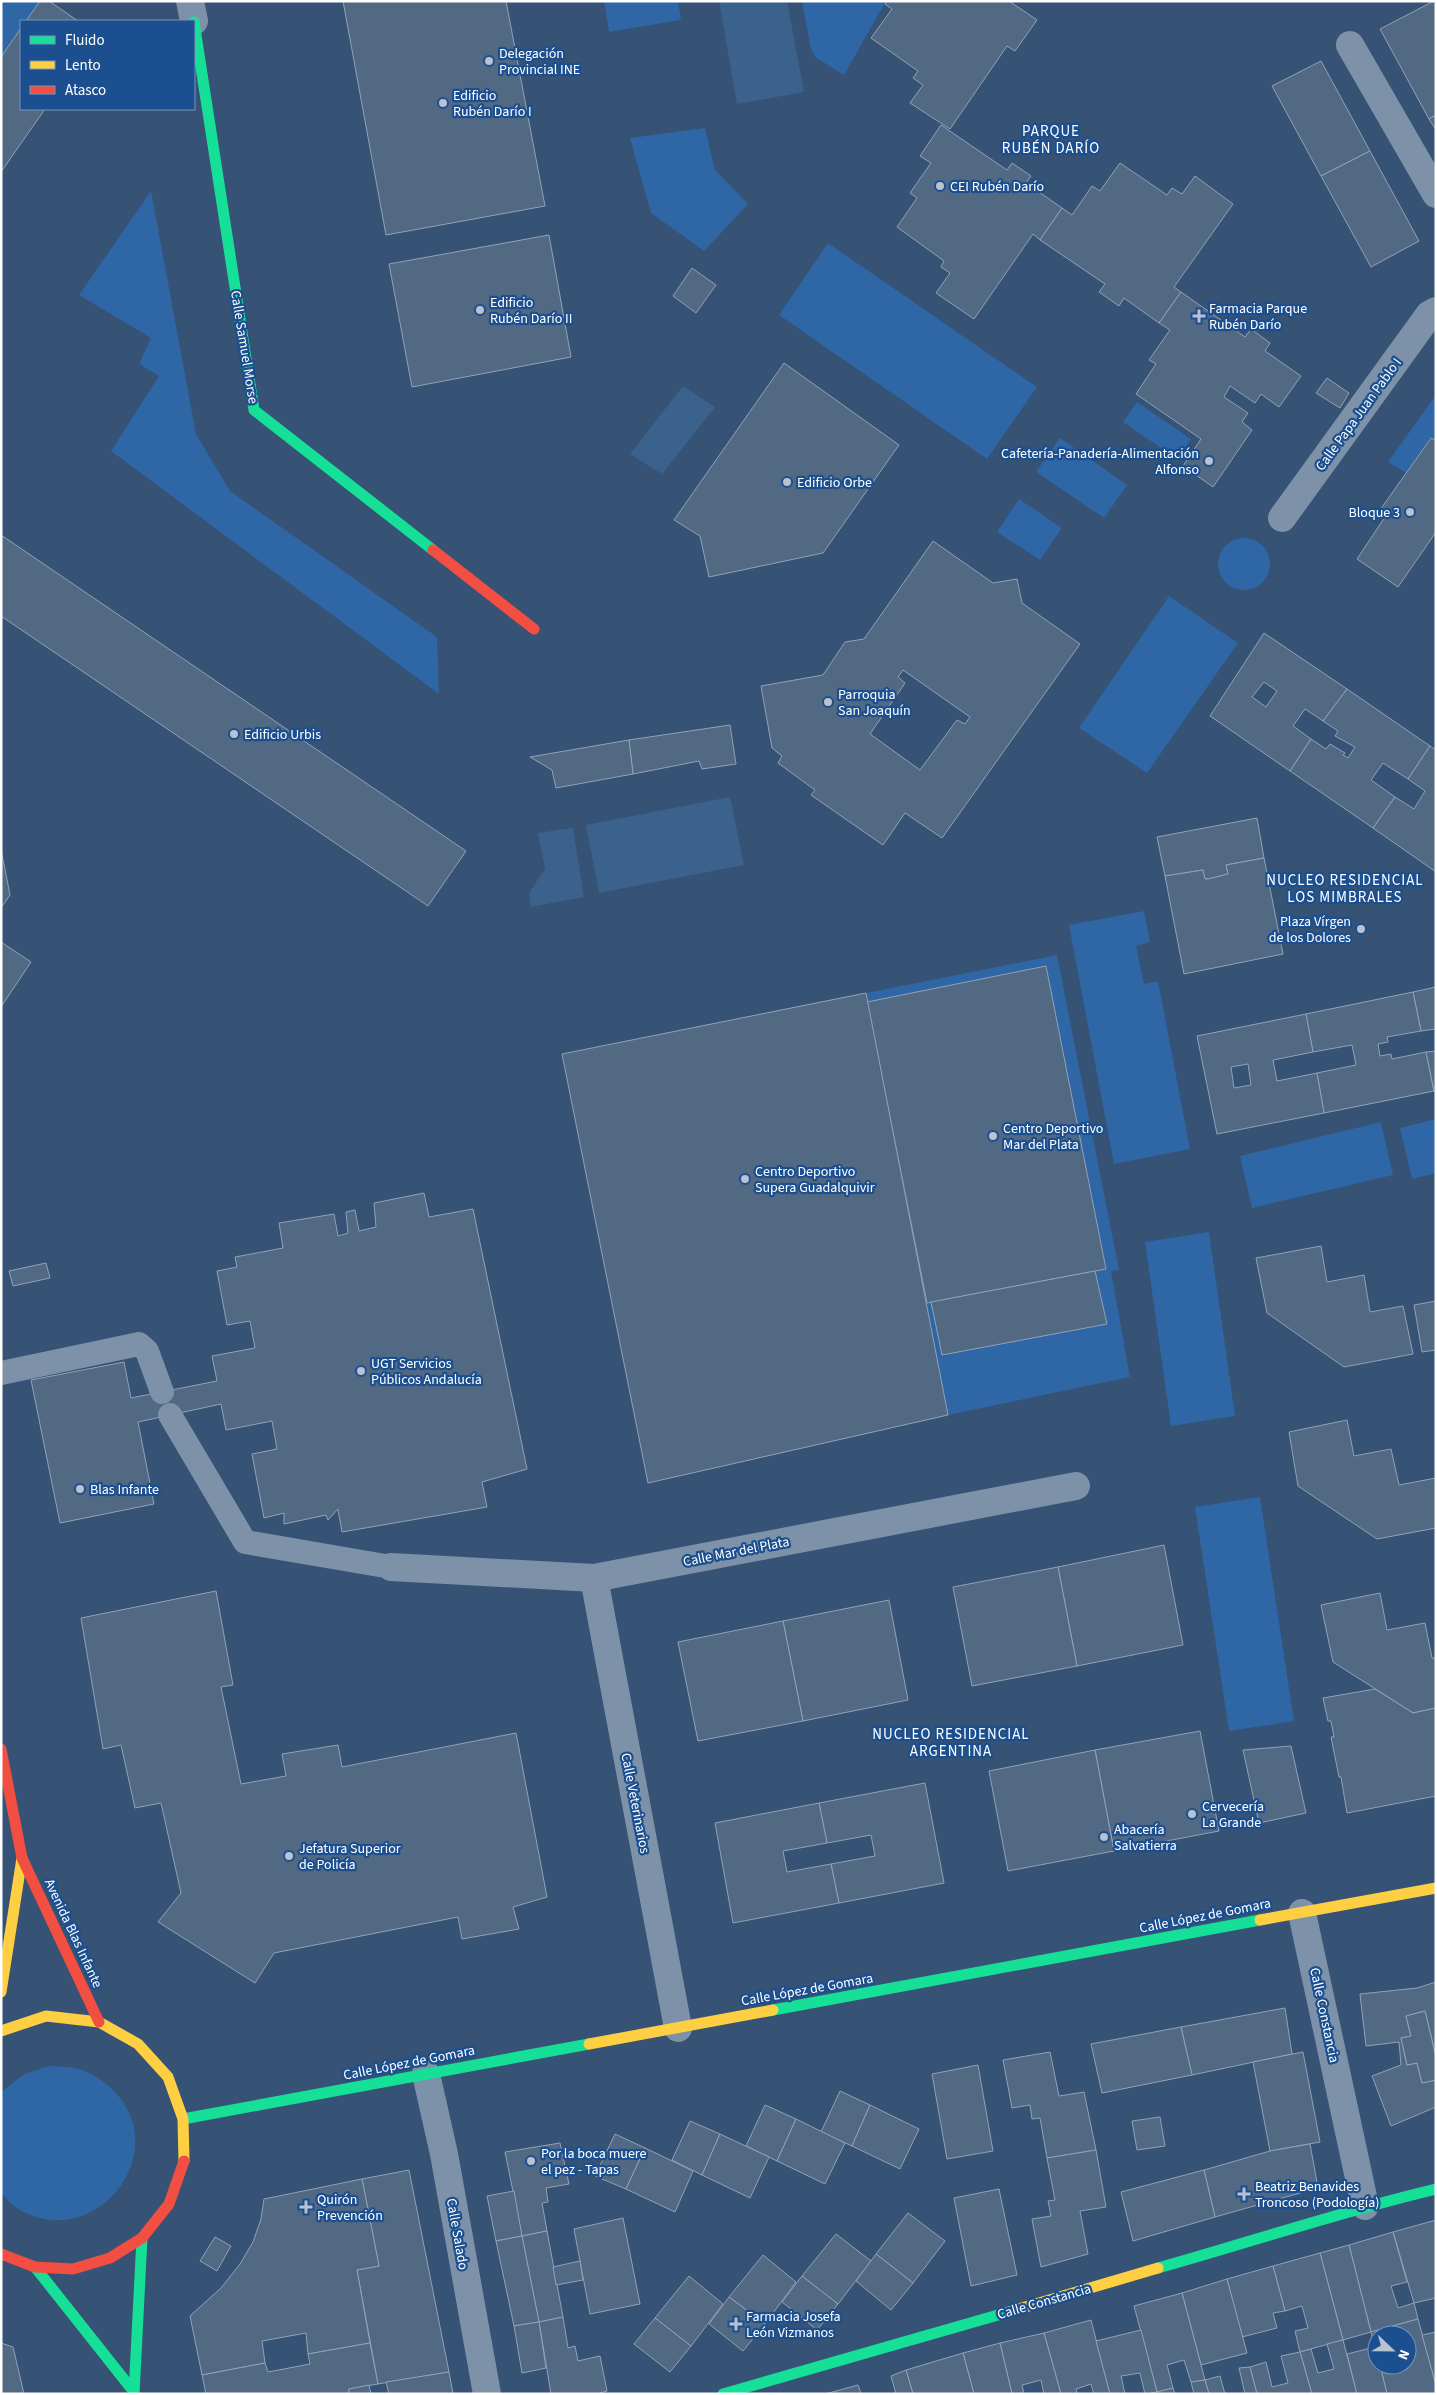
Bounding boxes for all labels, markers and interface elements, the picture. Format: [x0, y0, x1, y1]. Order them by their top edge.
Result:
legend [20, 20, 195, 110]
text: Fluido [65, 30, 105, 51]
place label: Delegación Provincial INE [499, 44, 580, 80]
text: Lento [65, 55, 101, 76]
marker: Delegación Provincial INE [483, 55, 495, 67]
text: Atasco [65, 80, 106, 101]
place label: Edificio Rubén Darío I [453, 86, 532, 122]
marker: Edificio Rubén Darío I [437, 97, 449, 109]
district label: PARQUE RUBÉN DARÍO [1002, 121, 1100, 159]
place label: CEI Rubén Darío [950, 177, 1044, 197]
marker: CEI Rubén Darío [934, 180, 946, 192]
street label: Calle Samuel Morse [225, 289, 263, 405]
place label: Edificio Rubén Darío II [490, 293, 572, 329]
place label: Farmacia Parque Rubén Darío [1209, 299, 1307, 335]
marker: Edificio Rubén Darío II [474, 304, 486, 316]
marker: Farmacia Parque Rubén Darío [1193, 310, 1205, 322]
street label: Calle Papa Juan Pablo I [1311, 354, 1407, 475]
place label: Cafetería-Panadería-Alimentación Alfonso [1001, 444, 1199, 480]
marker: Cafetería-Panadería-Alimentación Alfonso [1203, 455, 1215, 467]
place label: Edificio Orbe [797, 473, 872, 493]
marker: Edificio Orbe [781, 476, 793, 488]
place label: Bloque 3 [1349, 503, 1400, 523]
marker: Bloque 3 [1404, 506, 1416, 518]
place label: Parroquia San Joaquín [838, 685, 911, 721]
marker: Parroquia San Joaquín [822, 696, 834, 708]
place label: Edificio Urbis [244, 725, 321, 745]
marker: Edificio Urbis [228, 728, 240, 740]
district label: NUCLEO RESIDENCIAL LOS MIMBRALES [1266, 870, 1424, 908]
place label: Plaza Vírgen de los Dolores [1269, 912, 1351, 948]
marker: Plaza Vírgen de los Dolores [1355, 923, 1367, 935]
place label: Centro Deportivo Mar del Plata [1003, 1119, 1103, 1155]
marker: Centro Deportivo Mar del Plata [987, 1130, 999, 1142]
place label: Centro Deportivo Supera Guadalquivir [755, 1162, 875, 1198]
marker: Centro Deportivo Supera Guadalquivir [739, 1173, 751, 1185]
place label: UGT Servicios Públicos Andalucía [371, 1354, 482, 1390]
marker: UGT Servicios Públicos Andalucía [355, 1365, 367, 1377]
place label: Blas Infante [90, 1480, 159, 1500]
marker: Blas Infante [74, 1483, 86, 1495]
street label: Calle Mar del Plata [681, 1532, 791, 1572]
district label: NUCLEO RESIDENCIAL ARGENTINA [872, 1724, 1030, 1762]
street label: Calle Veterinarios [615, 1751, 655, 1855]
place label: Cervecería La Grande [1202, 1797, 1264, 1833]
marker: Cervecería La Grande [1186, 1808, 1198, 1820]
place label: Abacería Salvatierra [1114, 1820, 1177, 1856]
marker: Abacería Salvatierra [1098, 1831, 1110, 1843]
place label: Jefatura Superior de Policía [299, 1839, 401, 1875]
marker: Jefatura Superior de Policía [283, 1850, 295, 1862]
street label: Avenida Blas Infante [39, 1875, 107, 1991]
street label: Calle López de Gomara [1138, 1893, 1273, 1939]
street label: Calle Constancia [1304, 1966, 1344, 2065]
street label: Calle López de Gomara [740, 1969, 875, 2011]
street label: Calle López de Gomara [342, 2040, 477, 2086]
place label: Por la boca muere el pez - Tapas [541, 2144, 647, 2180]
marker: Por la boca muere el pez - Tapas [525, 2155, 537, 2167]
place label: Beatriz Benavides Troncoso (Podología) [1255, 2177, 1379, 2213]
marker: Beatriz Benavides Troncoso (Podología) [1237, 2187, 1251, 2201]
place label: Quirón Prevención [317, 2190, 383, 2226]
street label: Calle Salado [441, 2197, 473, 2272]
marker: Quirón Prevención [299, 2200, 313, 2214]
street label: Calle Constancia [995, 2279, 1094, 2325]
place label: Farmacia Josefa León Vizmanos [746, 2307, 841, 2343]
marker: Farmacia Josefa León Vizmanos [730, 2318, 742, 2330]
north arrow [1367, 2325, 1417, 2375]
text: N [1392, 2346, 1414, 2363]

